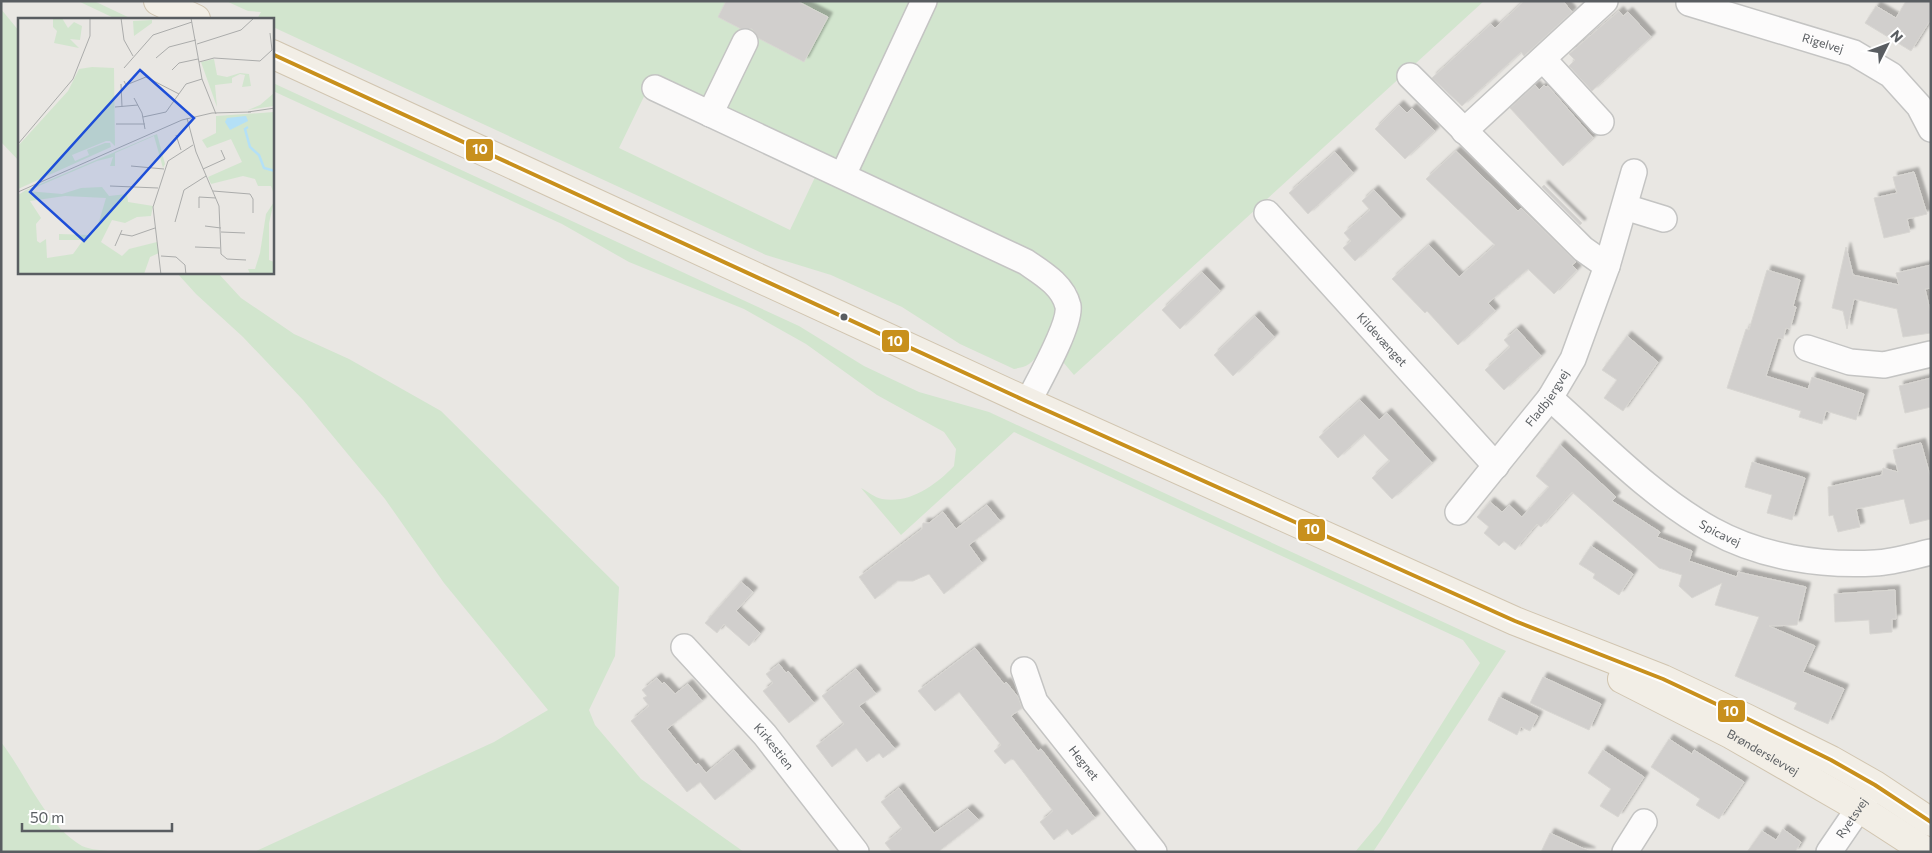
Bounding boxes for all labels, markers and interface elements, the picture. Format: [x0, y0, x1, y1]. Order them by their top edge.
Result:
inset map [18, 18, 274, 274]
north arrow [1862, 20, 1912, 70]
text: N [1887, 26, 1907, 46]
street label: Rigelvej [1801, 30, 1845, 55]
line badge: 10 [465, 138, 494, 162]
text: 10 [472, 140, 488, 157]
street label: Kildevænget [1355, 309, 1410, 369]
unlabelled marker [839, 312, 849, 322]
line badge: 10 [881, 329, 910, 353]
text: 10 [887, 332, 903, 349]
street label: Fladbjergvej [1522, 367, 1571, 429]
street label: Spicavej [1697, 516, 1743, 549]
line badge: 10 [1297, 518, 1326, 542]
text: 10 [1304, 520, 1320, 537]
line badge: 10 [1717, 699, 1746, 723]
text: 10 [1723, 702, 1739, 719]
street label: Kirkestien [752, 720, 797, 772]
street label: Brønderslevvej [1725, 726, 1802, 778]
street label: Hegnet [1066, 743, 1102, 783]
street label: Ryetsvej [1833, 795, 1870, 840]
scale bar [22, 800, 172, 832]
text: 50 m [30, 808, 64, 826]

